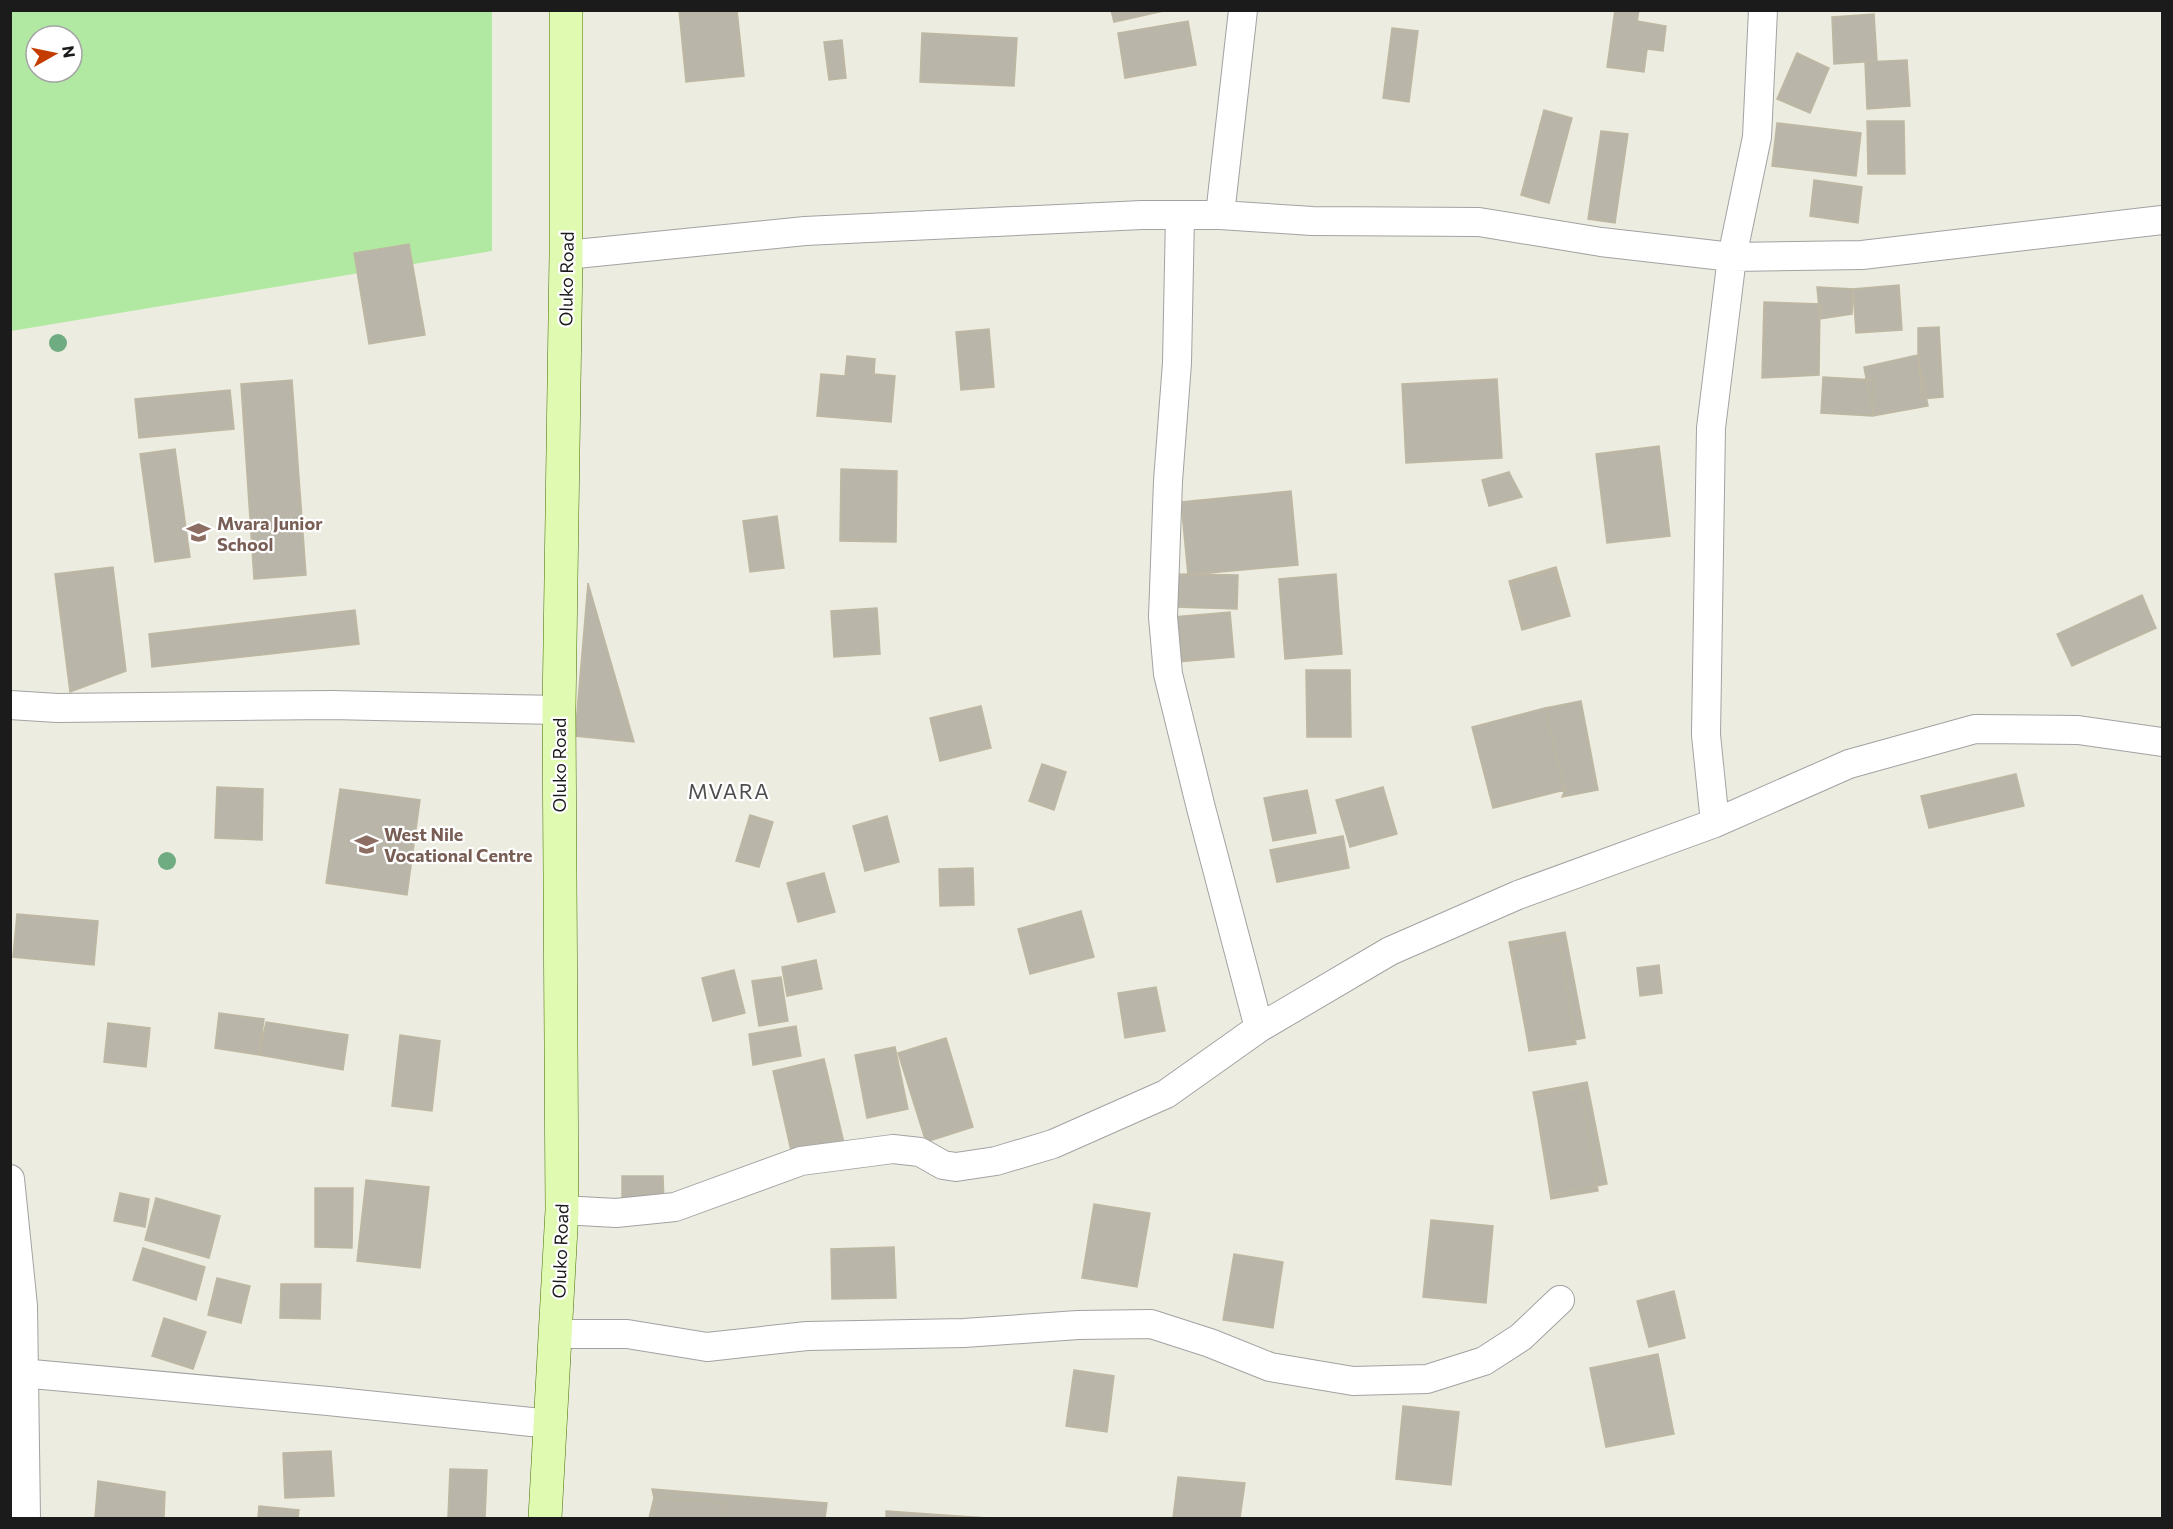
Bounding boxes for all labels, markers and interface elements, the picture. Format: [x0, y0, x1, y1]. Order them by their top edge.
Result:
north arrow [24, 24, 84, 84]
text: N [59, 44, 80, 59]
street label: Oluko Road [554, 231, 578, 327]
place label: Mvara Junior School [217, 512, 323, 555]
school or university icon: Mvara Junior School [186, 520, 212, 546]
street label: Oluko Road [548, 718, 570, 812]
district label: MVARA [688, 778, 770, 803]
place label: West Nile Vocational Centre [384, 823, 533, 866]
school or university icon: West Nile Vocational Centre [353, 831, 379, 857]
street label: Oluko Road [547, 1203, 573, 1299]

